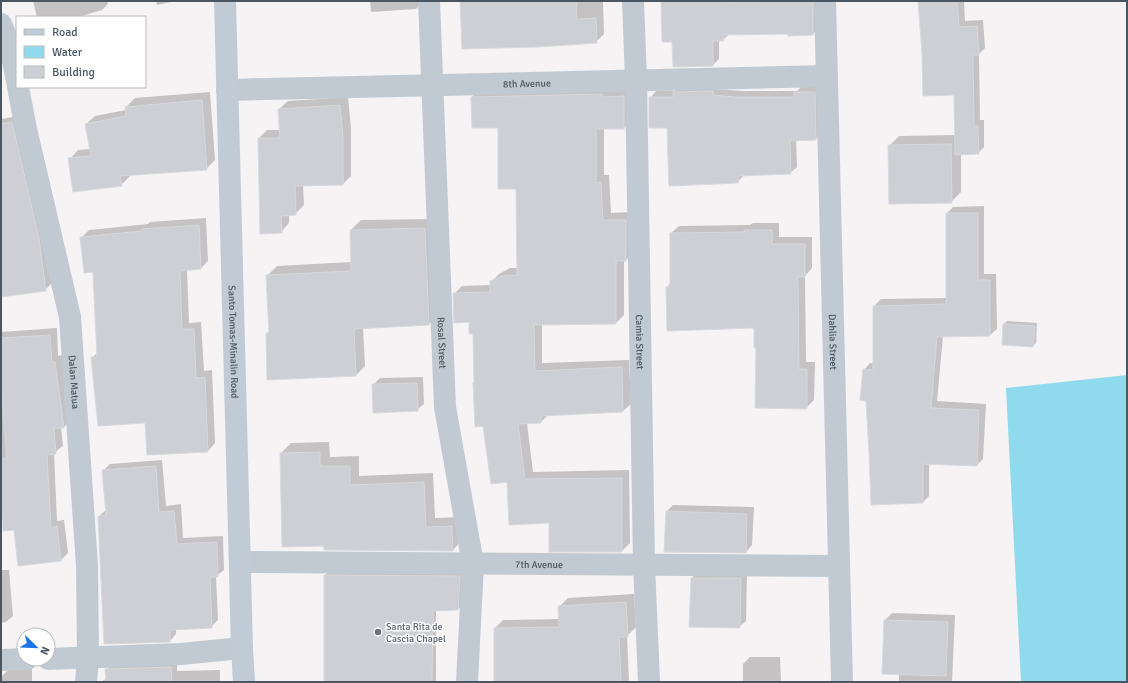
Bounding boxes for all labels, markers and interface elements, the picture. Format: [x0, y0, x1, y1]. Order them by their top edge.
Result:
legend [16, 16, 146, 88]
text: Road [52, 25, 78, 40]
text: Water [52, 45, 83, 60]
text: Building [52, 65, 95, 80]
street label: 8th Avenue [503, 77, 551, 91]
street label: Santo Tomas-Minalin Road [225, 285, 240, 399]
street label: Camia Street [633, 314, 646, 370]
street label: Dahlia Street [826, 314, 839, 371]
street label: Rosal Street [434, 317, 449, 369]
street label: Dalan Matua [66, 355, 81, 410]
street label: 7th Avenue [515, 559, 563, 571]
place label: Santa Rita de Cascia Chapel [386, 621, 446, 645]
north arrow [16, 627, 56, 667]
marker: Santa Rita de Cascia Chapel [373, 627, 383, 637]
text: N [37, 645, 52, 657]

